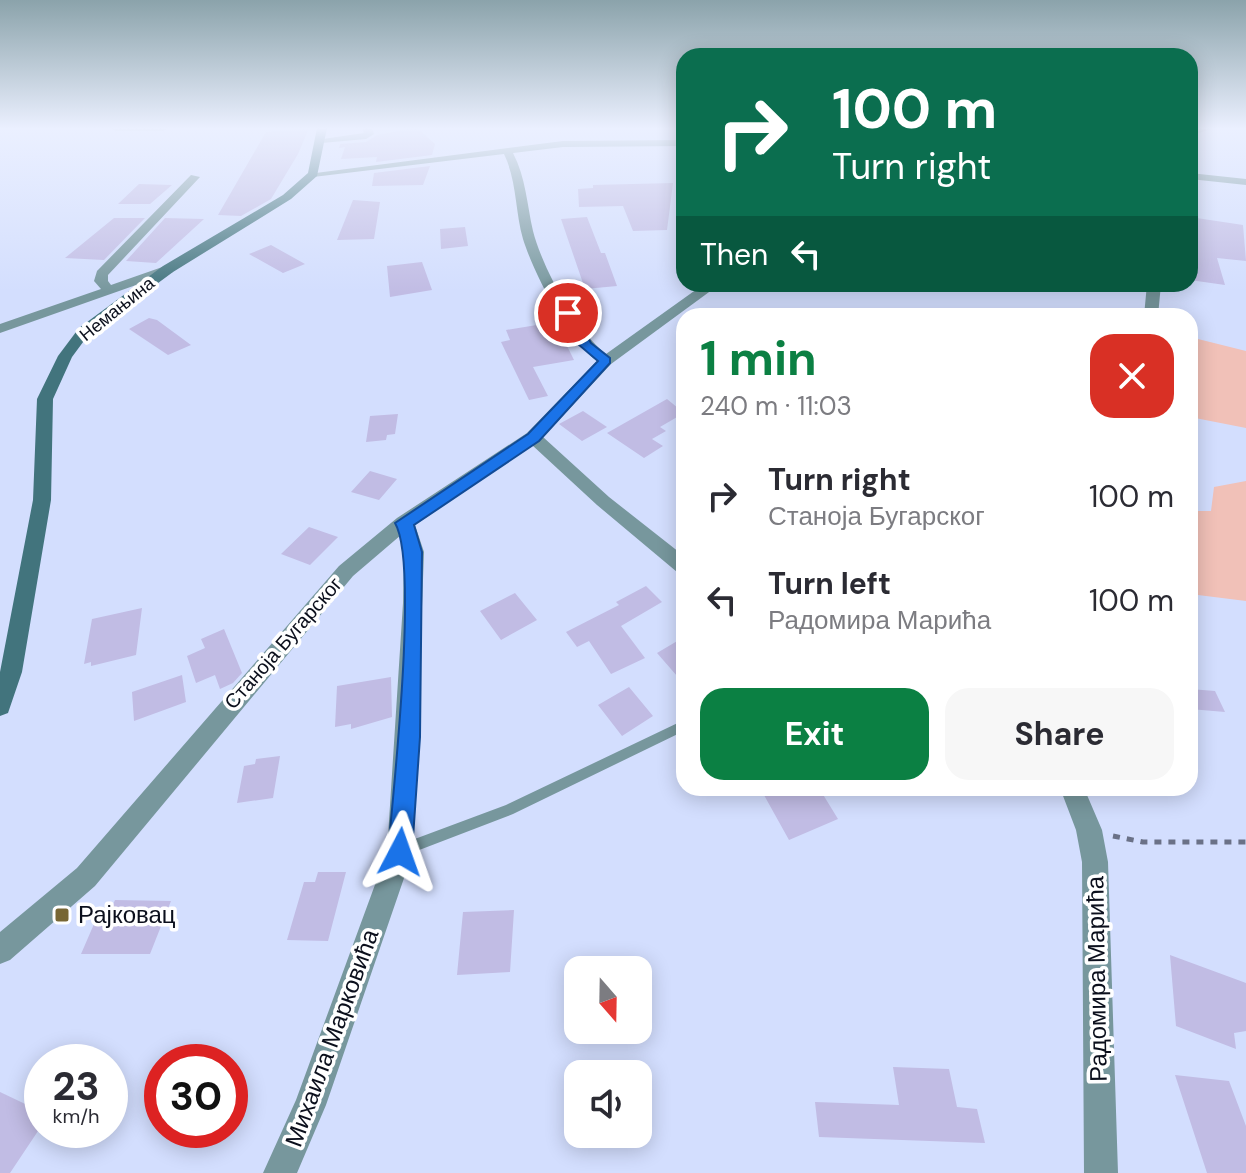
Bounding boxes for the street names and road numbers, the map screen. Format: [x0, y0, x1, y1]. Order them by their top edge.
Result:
street label: Немањина [74, 271, 160, 347]
street label: Станоја Бугарског [218, 572, 348, 714]
street label: Радомира Марића [1079, 875, 1114, 1082]
street label: Михаила Марковића [278, 924, 386, 1151]

